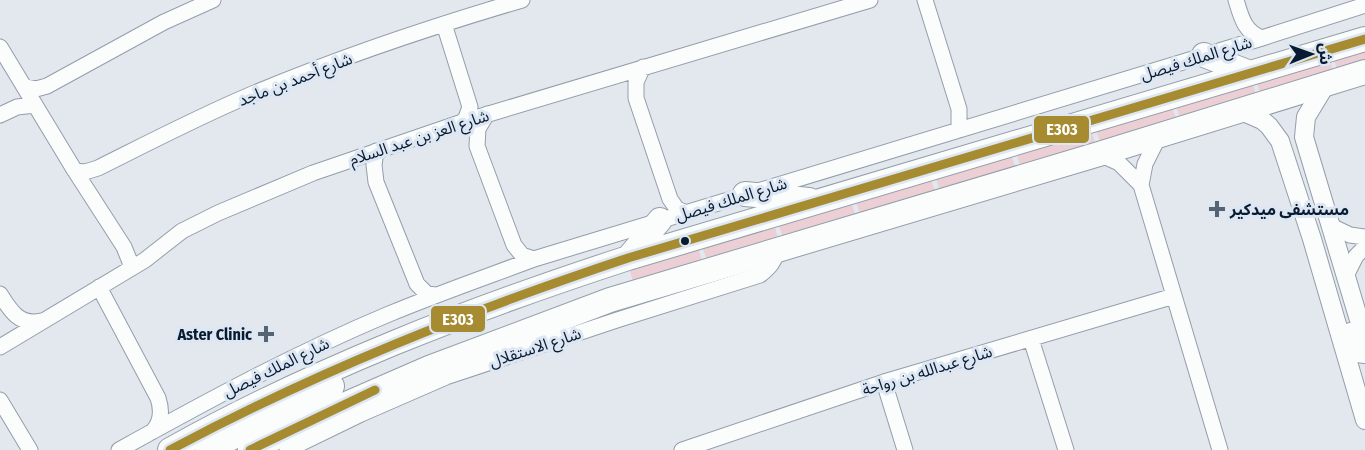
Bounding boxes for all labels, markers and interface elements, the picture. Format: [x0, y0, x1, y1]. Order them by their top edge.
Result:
north arrow [1281, 24, 1341, 84]
street label: شارع الملك فيصل [1138, 33, 1255, 87]
text: ش [1316, 43, 1335, 65]
street label: شارع أحمد بن ماجد [236, 49, 356, 113]
street label: شارع العز بن عبد السلام [347, 106, 492, 172]
line badge: E303 [1033, 115, 1090, 144]
text: E303 [1046, 120, 1078, 139]
street label: شارع الملك فيصل [673, 174, 790, 228]
marker: مستشفى ميدكير [1208, 200, 1226, 218]
place label: مستشفى ميدكير [1229, 200, 1349, 219]
unlabelled marker [679, 235, 691, 247]
line badge: E303 [430, 305, 486, 333]
text: E303 [442, 310, 474, 329]
street label: شارع الاستقلال [487, 324, 584, 374]
place label: Aster Clinic [176, 325, 252, 344]
marker: Aster Clinic [257, 325, 275, 343]
street label: شارع الملك فيصل [220, 334, 334, 404]
street label: شارع عبدالله بن رواحة [860, 342, 995, 402]

